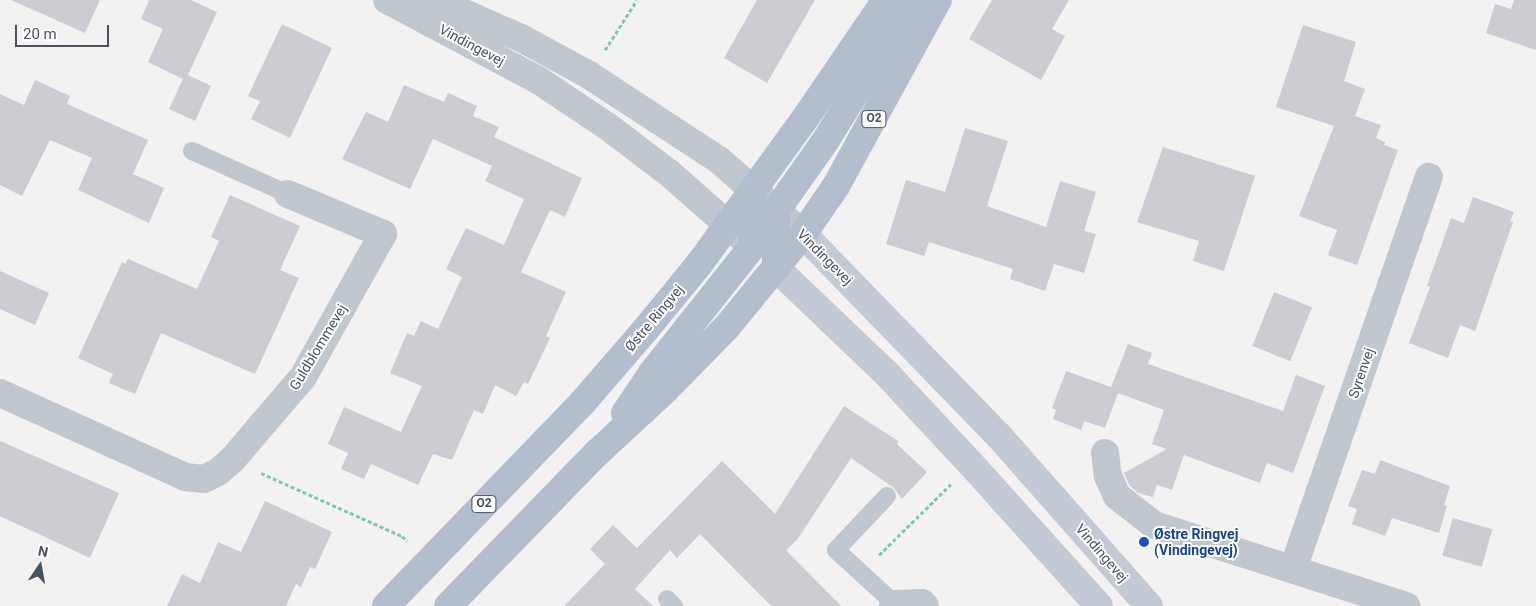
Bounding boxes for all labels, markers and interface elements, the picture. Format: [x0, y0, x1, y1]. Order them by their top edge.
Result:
scale bar [18, 15, 111, 47]
street label: Vindingevej [436, 21, 508, 69]
text: 20 m [23, 25, 57, 43]
road number: O2 [860, 110, 888, 128]
street label: Vindingevej [794, 226, 856, 288]
street label: Østre Ringvej [621, 281, 687, 355]
street label: Guldblommevej [286, 301, 350, 393]
street label: Syrenvej [1345, 346, 1377, 400]
road number: O2 [470, 494, 498, 514]
street label: Vindingevej [1072, 520, 1132, 586]
place label: Østre Ringvej (Vindingevej) [1154, 526, 1238, 558]
marker: Østre Ringvej (Vindingevej) [1138, 536, 1150, 548]
north arrow [15, 541, 65, 591]
text: N [37, 542, 50, 560]

